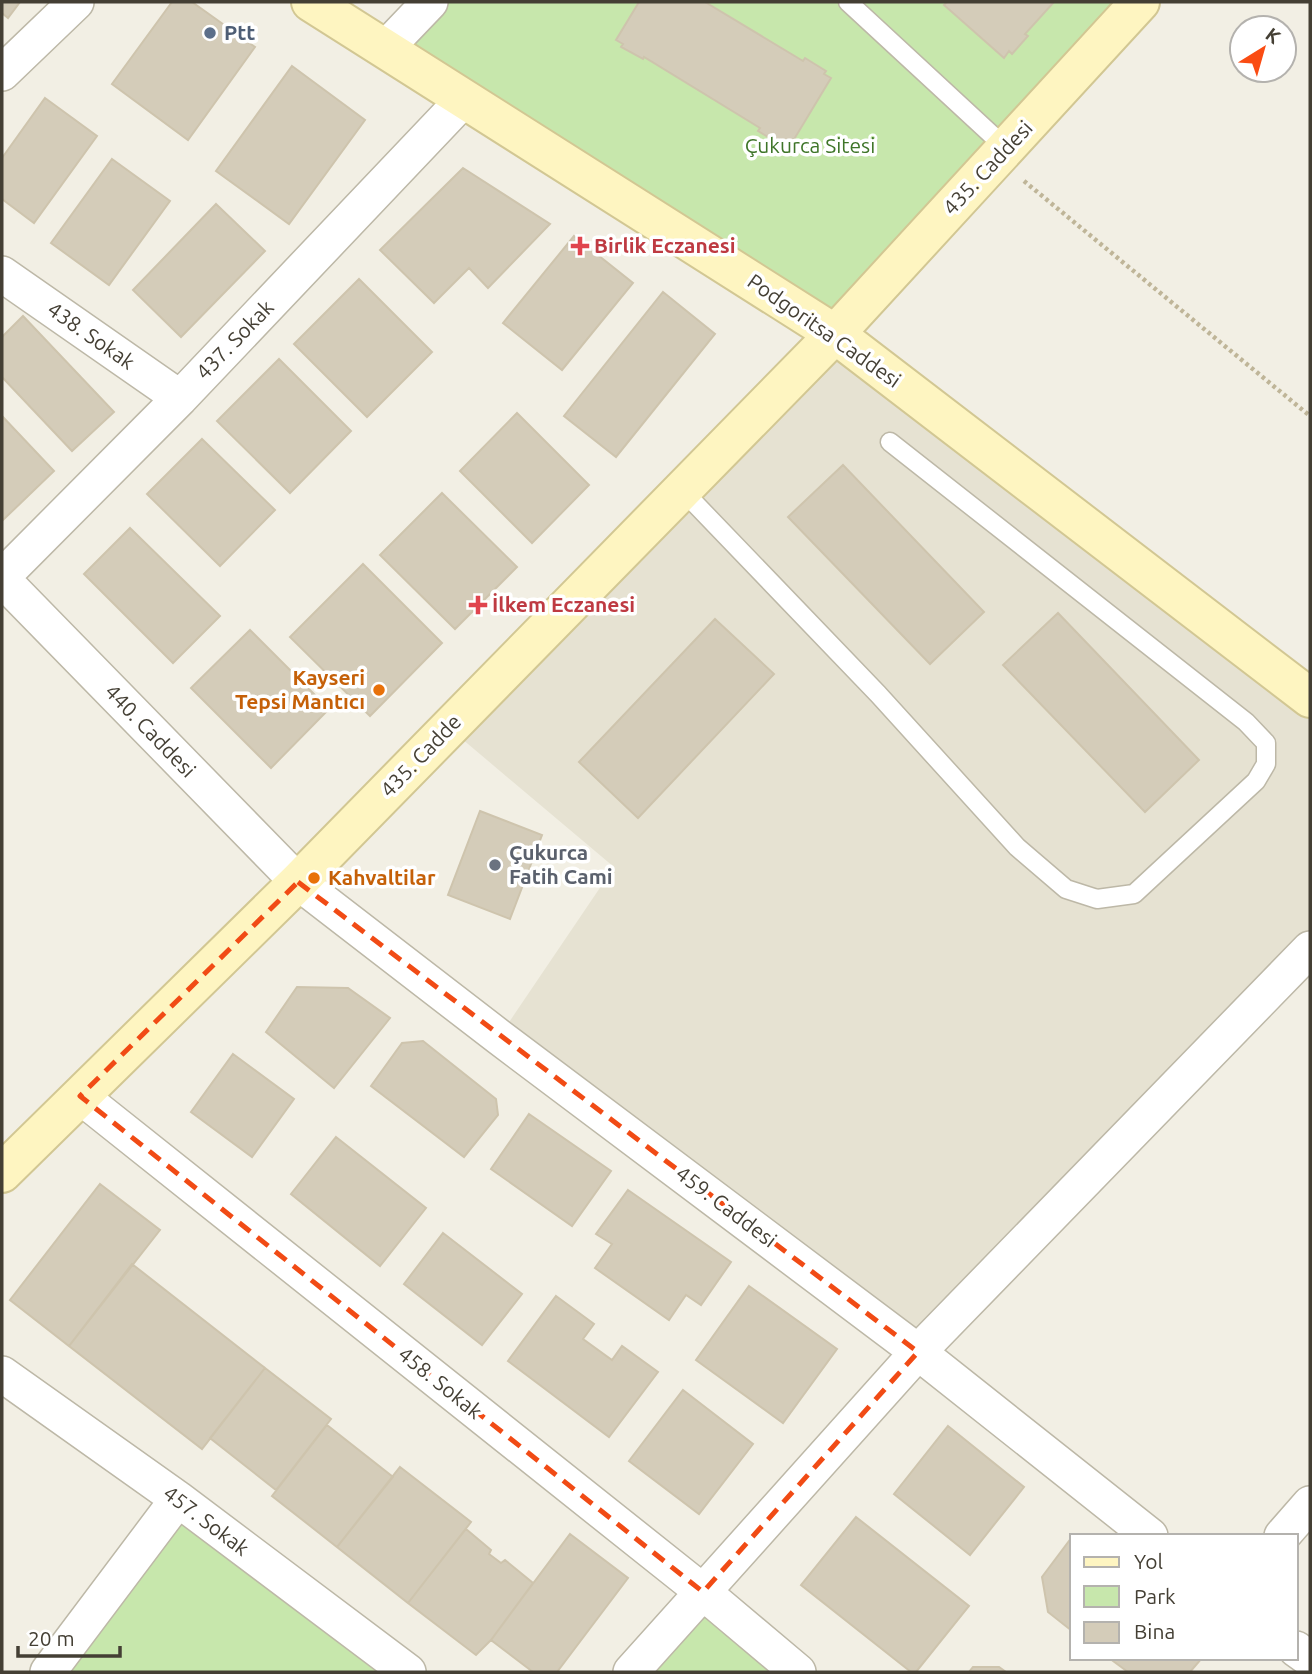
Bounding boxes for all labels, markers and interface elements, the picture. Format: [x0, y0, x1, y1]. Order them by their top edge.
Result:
north arrow [1228, 14, 1298, 84]
place label: Ptt [224, 20, 255, 44]
text: K [1262, 23, 1285, 48]
marker: Ptt [202, 25, 218, 41]
street label: 435. Caddesi [938, 115, 1037, 219]
park label: Çukurca Sitesi [745, 133, 875, 157]
place label: Birlik Eczanesi [594, 233, 736, 257]
marker: Birlik Eczanesi [572, 238, 588, 254]
street label: Podgoritsa Caddesi [743, 268, 906, 392]
street label: 437. Sokak [191, 294, 278, 384]
street label: 438. Sokak [43, 296, 140, 374]
place label: İlkem Eczanesi [492, 592, 635, 616]
marker: İlkem Eczanesi [470, 597, 486, 613]
place label: Kayseri Tepsi Mantıcı [235, 665, 365, 713]
street label: 440. Caddesi [101, 679, 201, 782]
marker: Kayseri Tepsi Mantıcı [371, 682, 387, 698]
street label: 435. Cadde [375, 709, 466, 802]
place label: Çukurca Fatih Cami [509, 840, 613, 888]
marker: Çukurca Fatih Cami [487, 857, 503, 873]
place label: Kahvaltilar [328, 865, 436, 889]
marker: Kahvaltilar [306, 870, 322, 886]
street label: 459. Caddesi [672, 1161, 782, 1252]
street label: 458. Sokak [394, 1341, 488, 1424]
street label: 457. Sokak [159, 1480, 254, 1560]
legend [1070, 1534, 1298, 1660]
text: Yol [1134, 1549, 1163, 1573]
text: Park [1134, 1584, 1176, 1608]
scale bar [18, 1614, 119, 1658]
text: Bina [1134, 1619, 1175, 1643]
text: 20 m [28, 1626, 75, 1650]

